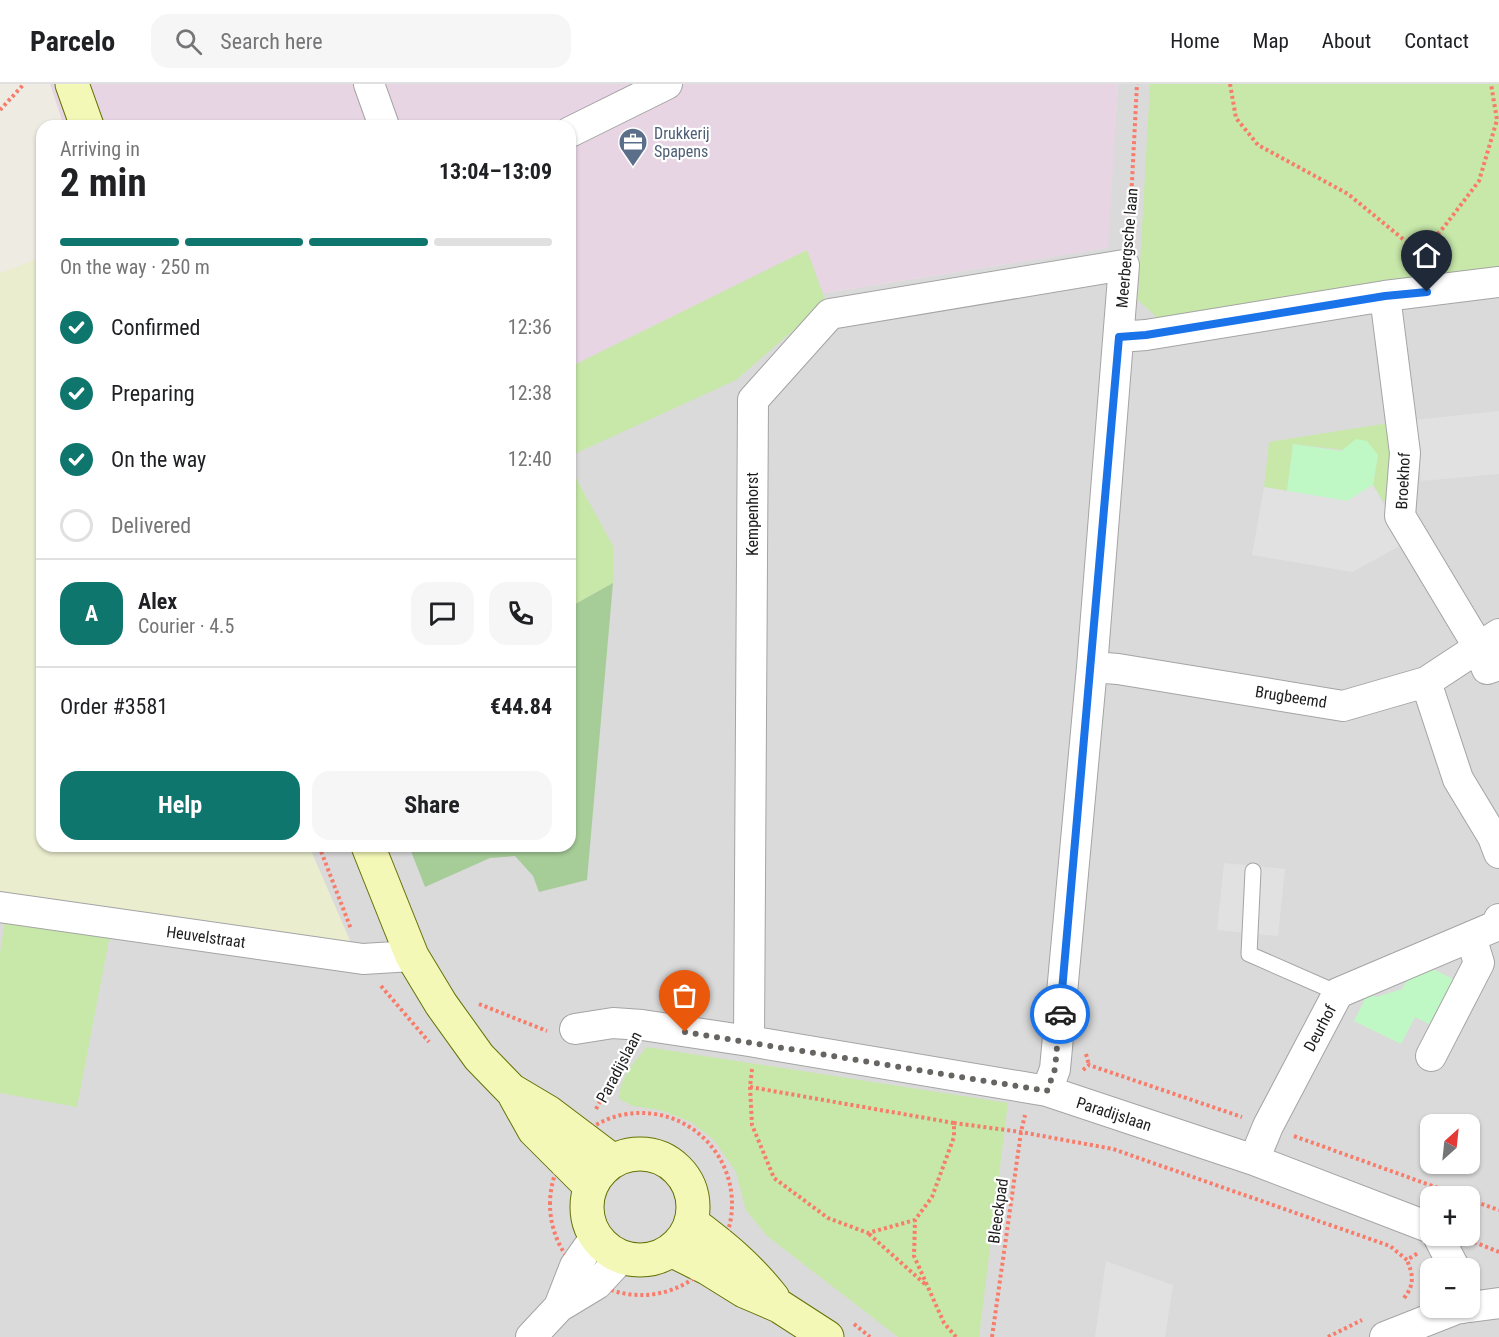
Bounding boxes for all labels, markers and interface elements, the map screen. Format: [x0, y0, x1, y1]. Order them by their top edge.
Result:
search box [151, 14, 571, 68]
text: Parcelo [30, 25, 115, 58]
icon: search [172, 25, 205, 58]
text: Search here [220, 29, 323, 54]
text: Home [1170, 29, 1220, 53]
text: Map [1253, 29, 1289, 53]
text: About [1322, 29, 1371, 53]
text: Contact [1404, 29, 1469, 53]
place label: Drukkerij Spapens [654, 124, 710, 161]
office icon: Drukkerij Spapens [617, 126, 649, 168]
text: Arriving in [60, 137, 140, 161]
text: 13:04–13:09 [439, 159, 552, 184]
text: 2 min [60, 160, 147, 206]
street label: Meerbergsche laan [1112, 187, 1142, 309]
pin [1401, 230, 1452, 292]
icon: home [1410, 239, 1443, 272]
text: On the way · 250 m [60, 255, 210, 279]
icon: check [60, 311, 93, 344]
text: Confirmed [111, 315, 200, 340]
text: 12:36 [508, 315, 552, 339]
icon: check [60, 377, 93, 410]
text: Preparing [111, 381, 195, 406]
text: 12:38 [508, 381, 552, 405]
icon: check [60, 443, 93, 476]
text: On the way [111, 447, 206, 472]
text: 12:40 [508, 447, 552, 471]
street label: Broekhof [1392, 452, 1414, 510]
street label: Kempenhorst [743, 472, 762, 556]
text: Delivered [111, 513, 191, 538]
button: chat [411, 582, 474, 645]
button: phone [489, 582, 552, 645]
text: Alex [138, 589, 177, 614]
text: A [85, 601, 98, 626]
text: Courier · 4.5 [138, 614, 234, 638]
street label: Brugbeemd [1254, 682, 1328, 712]
text: Order #3581 [60, 694, 168, 719]
text: €44.84 [490, 694, 552, 719]
button: Help [60, 771, 300, 840]
button: Share [312, 771, 552, 840]
street label: Heuvelstraat [165, 922, 247, 952]
pin [659, 970, 710, 1032]
icon: bag [668, 979, 701, 1012]
courier [1030, 984, 1090, 1044]
icon: car [1044, 998, 1077, 1031]
street label: Deurhof [1300, 1001, 1340, 1055]
street label: Paradijslaan [592, 1028, 646, 1106]
street label: Paradijslaan [1074, 1093, 1154, 1135]
north arrow [1420, 1114, 1480, 1174]
map controls [1420, 1114, 1480, 1318]
street label: Bleeckpad [984, 1177, 1012, 1245]
button: + [1420, 1186, 1480, 1246]
button: − [1420, 1258, 1480, 1318]

